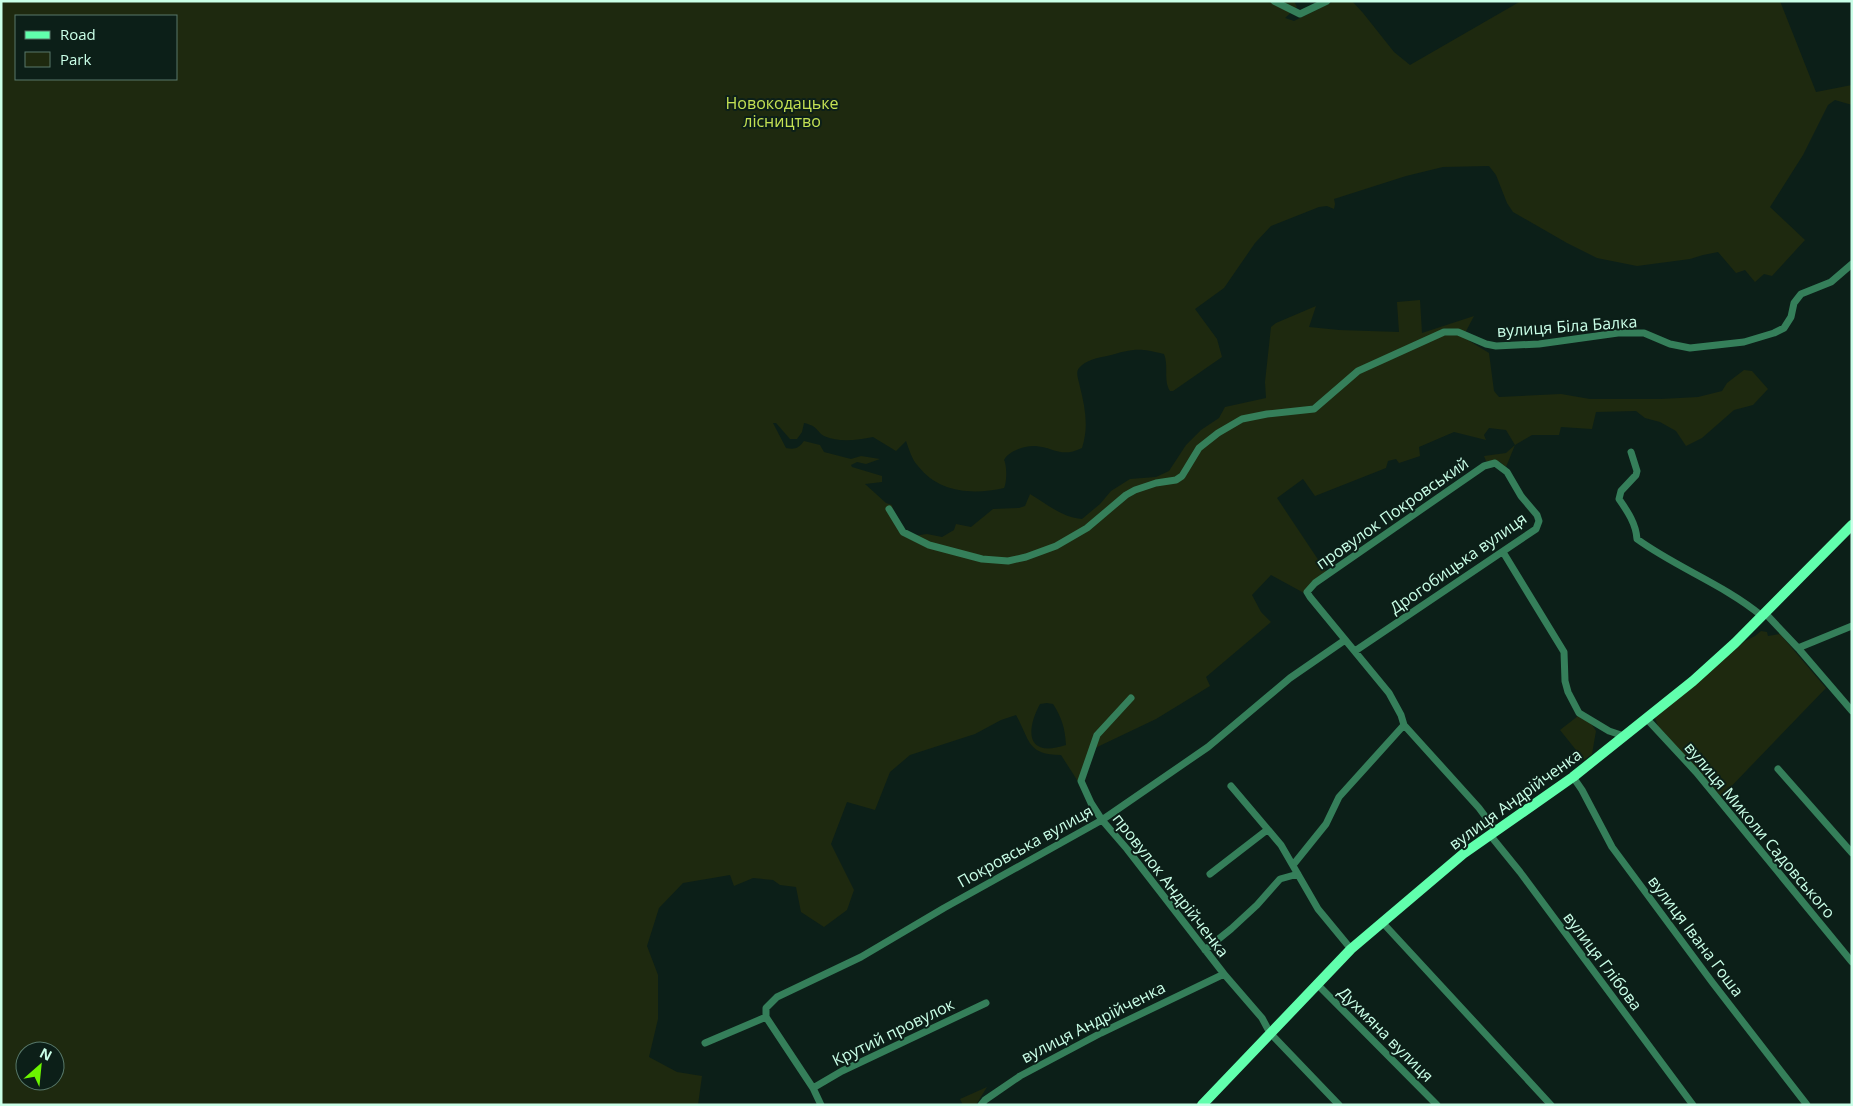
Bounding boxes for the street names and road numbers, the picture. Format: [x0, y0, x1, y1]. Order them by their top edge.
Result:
street label: вулиця Біла Балка [1496, 310, 1638, 342]
street label: провулок Покровський [1311, 452, 1473, 574]
street label: Дрогобицька вулиця [1385, 507, 1531, 619]
street label: вулиця Миколи Садовського [1680, 737, 1840, 923]
street label: вулиця Андрійченка [1444, 743, 1586, 855]
street label: Покровська вулиця [953, 800, 1097, 892]
street label: провулок Андрійченка [1108, 808, 1234, 962]
street label: вулиця Івана Гоша [1643, 871, 1749, 1001]
street label: вулиця Глібова [1559, 907, 1647, 1015]
street label: вулиця Андрійченка [1017, 976, 1169, 1068]
street label: Духмяна вулиця [1333, 981, 1439, 1087]
street label: Крутий провулок [828, 993, 958, 1071]

